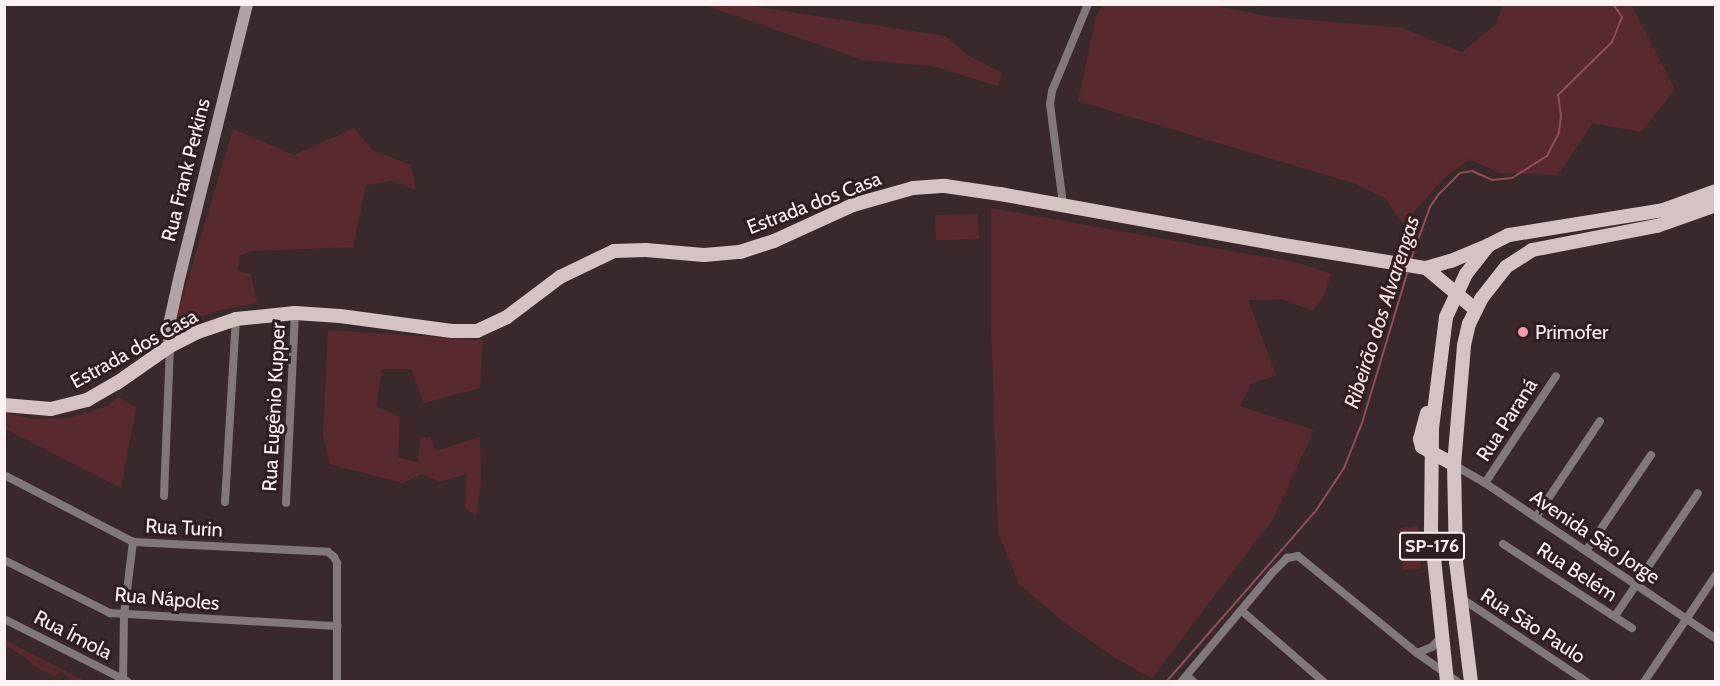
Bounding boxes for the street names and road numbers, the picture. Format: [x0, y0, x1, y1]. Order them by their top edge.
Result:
street label: Rua Frank Perkins [157, 96, 215, 244]
street label: Estrada dos Casa [744, 166, 884, 240]
street label: Estrada dos Casa [66, 304, 202, 394]
street label: Rua Eugênio Kupper [258, 322, 290, 492]
street label: Rua Paraná [1471, 374, 1543, 466]
street label: Avenida São Jorge [1526, 485, 1664, 589]
street label: Rua Turin [145, 514, 223, 542]
road number: SP-176 [1399, 531, 1465, 561]
street label: Rua Belém [1532, 537, 1622, 607]
street label: Rua Nápoles [114, 582, 220, 616]
street label: Rua São Paulo [1476, 583, 1590, 669]
street label: Rua Ímola [30, 605, 116, 665]

